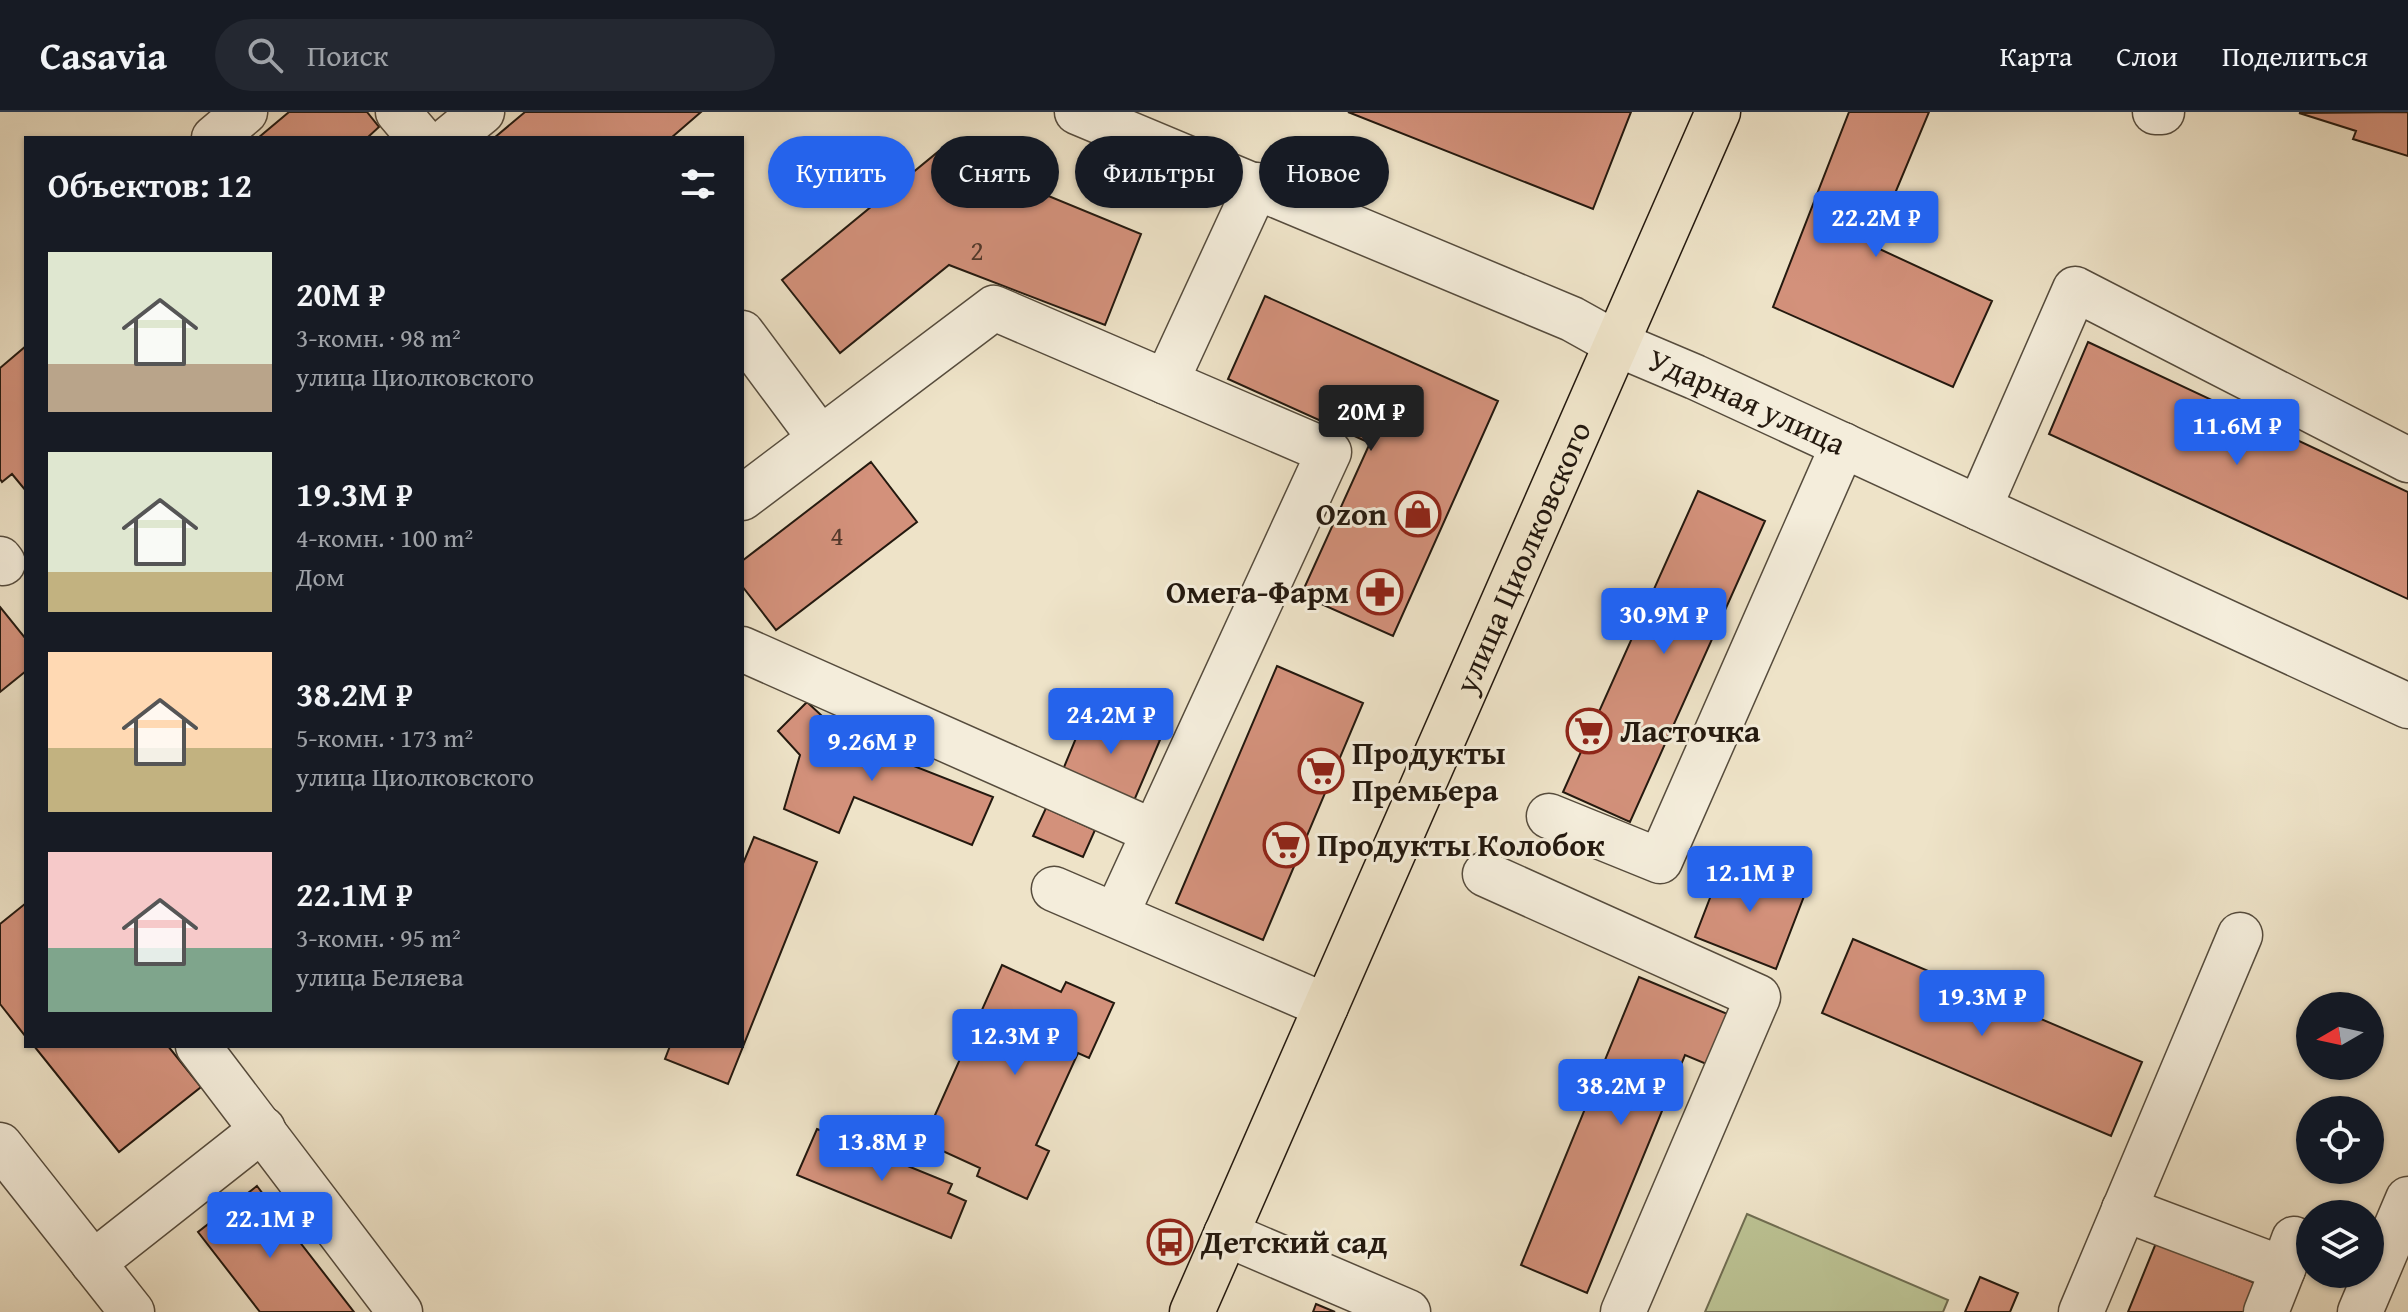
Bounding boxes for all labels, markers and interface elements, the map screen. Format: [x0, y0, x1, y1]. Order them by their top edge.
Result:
search box [215, 19, 775, 91]
text: Casavia [40, 27, 167, 83]
icon: search [243, 33, 287, 77]
text: Поиск [307, 33, 388, 77]
text: Карта [2000, 35, 2072, 76]
text: Слои [2116, 35, 2178, 76]
text: Поделиться [2222, 35, 2368, 76]
chip: Купить [768, 136, 915, 208]
chip: Снять [931, 136, 1059, 208]
chip: Фильтры [1075, 136, 1243, 208]
chip: Новое [1259, 136, 1389, 208]
text: Объектов: 12 [48, 160, 252, 209]
icon: filters [676, 162, 720, 206]
pin: 22.2M ₽ [1802, 191, 1950, 259]
text: 22.2M ₽ [1831, 197, 1921, 236]
house number: 2 [970, 229, 984, 270]
text: 20M ₽ [296, 269, 386, 318]
icon: home [112, 284, 208, 380]
text: 3-комн. · 98 m² [296, 318, 461, 357]
street label: Ударная улица [1641, 336, 1854, 467]
text: улица Циолковского [296, 357, 534, 396]
pin: 20M ₽ [1315, 385, 1427, 453]
text: 20M ₽ [1337, 391, 1405, 430]
pin: 11.6M ₽ [2163, 399, 2311, 467]
text: 11.6M ₽ [2192, 405, 2282, 444]
street label: улица Циолковского [1442, 414, 1603, 702]
text: 19.3M ₽ [296, 469, 413, 518]
icon: home [112, 484, 208, 580]
place label: Ozon [1316, 490, 1387, 537]
shop icon: Ozon [1394, 490, 1442, 538]
house number: 4 [830, 514, 844, 555]
text: 4-комн. · 100 m² [296, 518, 473, 557]
text: Дом [296, 557, 344, 596]
place label: Омега-Фарм [1166, 568, 1349, 615]
pharmacy icon: Омега-Фарм [1356, 568, 1404, 616]
pin: 30.9M ₽ [1590, 588, 1738, 656]
text: 30.9M ₽ [1619, 594, 1709, 633]
text: 38.2M ₽ [296, 669, 413, 718]
icon: home [112, 684, 208, 780]
pin: 24.2M ₽ [1037, 688, 1185, 756]
text: 24.2M ₽ [1066, 694, 1156, 733]
supermarket icon: Ласточка [1565, 707, 1613, 755]
place label: Ласточка [1620, 707, 1761, 754]
pin: 9.26M ₽ [798, 715, 946, 783]
text: 5-комн. · 173 m² [296, 718, 473, 757]
text: 9.26M ₽ [827, 721, 917, 760]
place label: Продукты Премьера [1352, 729, 1506, 813]
supermarket icon: Продукты Премьера [1297, 747, 1345, 795]
text: улица Циолковского [296, 757, 534, 796]
supermarket icon: Продукты Колобок [1262, 821, 1310, 869]
place label: Продукты Колобок [1317, 821, 1605, 868]
pin: 12.1M ₽ [1676, 846, 1824, 914]
text: 12.1M ₽ [1705, 852, 1795, 891]
text: 22.1M ₽ [296, 869, 413, 918]
icon: home [112, 884, 208, 980]
text: 3-комн. · 95 m² [296, 918, 461, 957]
text: улица Беляева [296, 957, 464, 996]
pin: 19.3M ₽ [1908, 970, 2056, 1038]
text: 19.3M ₽ [1937, 976, 2027, 1015]
north arrow [2296, 992, 2384, 1080]
map controls [2296, 992, 2384, 1288]
pin: 12.3M ₽ [941, 1009, 1089, 1077]
text: 12.3M ₽ [970, 1015, 1060, 1054]
pin: 38.2M ₽ [1547, 1059, 1695, 1127]
text: 38.2M ₽ [1576, 1065, 1666, 1104]
button: locate [2296, 1096, 2384, 1184]
pin: 13.8M ₽ [808, 1115, 956, 1183]
text: 13.8M ₽ [837, 1121, 927, 1160]
pin: 22.1M ₽ [196, 1192, 344, 1260]
text: 22.1M ₽ [225, 1198, 315, 1237]
button: layers [2296, 1200, 2384, 1288]
bus stop icon: Детский сад [1146, 1218, 1194, 1266]
place label: Детский сад [1200, 1218, 1388, 1265]

